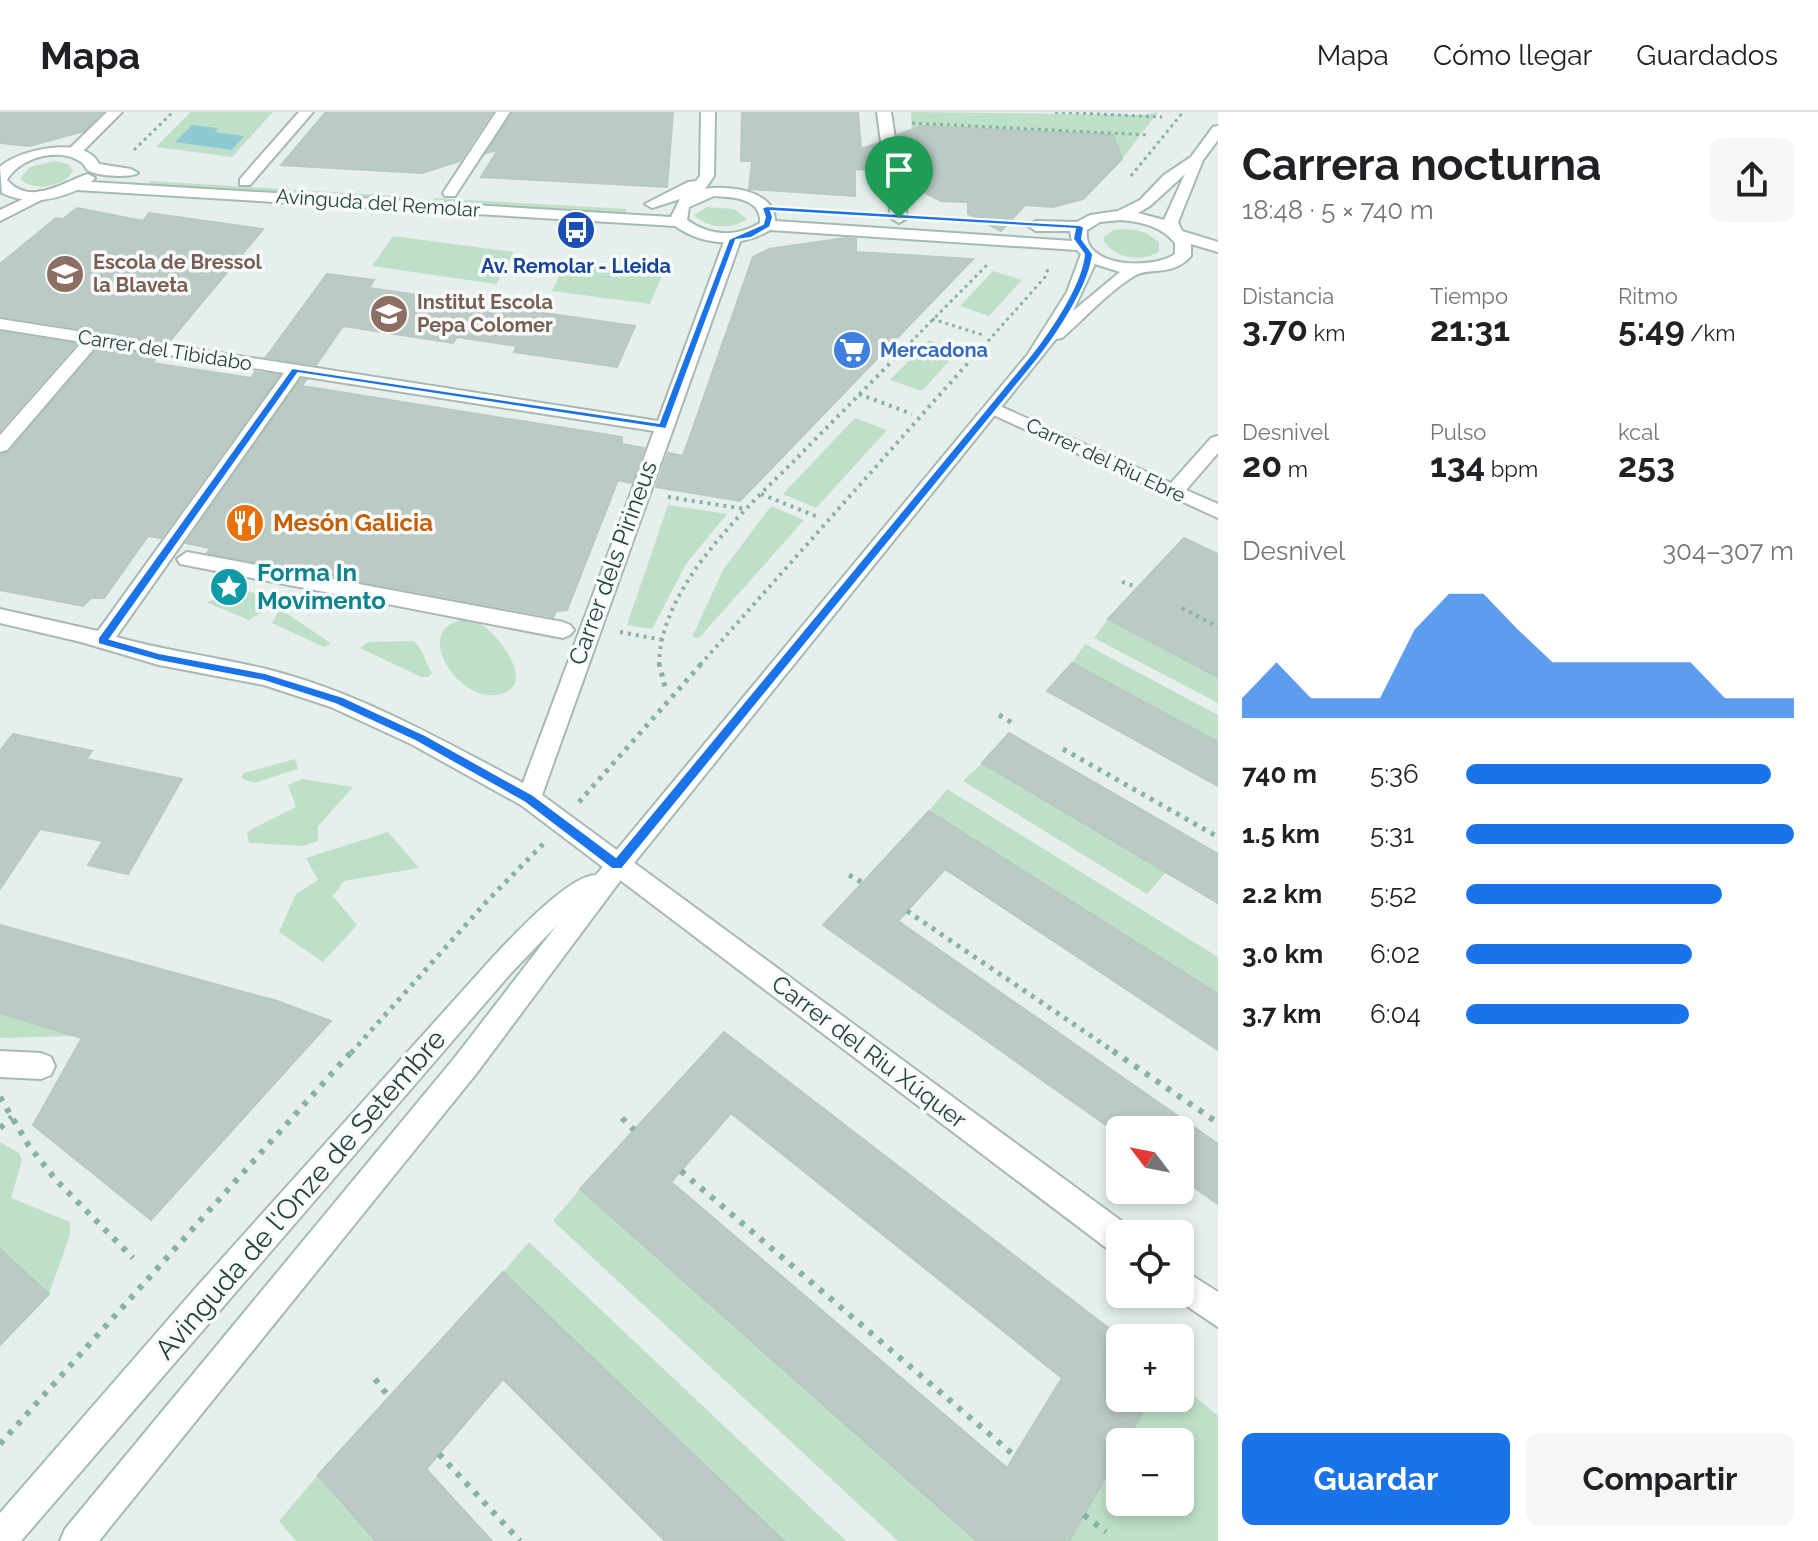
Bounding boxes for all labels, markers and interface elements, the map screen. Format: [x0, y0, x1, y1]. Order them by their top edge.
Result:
text: Mapa [40, 33, 140, 78]
text: Mapa [1317, 39, 1389, 72]
text: Cómo llegar [1433, 39, 1592, 72]
text: Guardados [1636, 39, 1778, 72]
pin [865, 136, 933, 218]
button: share [1710, 138, 1794, 222]
text: Carrera nocturna [1242, 139, 1601, 190]
icon: arrive [877, 148, 921, 192]
street label: Avinguda del Remolar [275, 184, 481, 222]
text: 18:48 · 5 × 740 m [1242, 195, 1434, 225]
bus stop icon: Av. Remolar - Lleida [555, 209, 597, 251]
place label: Escola de Bressol la Blaveta [93, 250, 263, 297]
school or university icon: Escola de Bressol la Blaveta [44, 253, 86, 295]
place label: Av. Remolar - Lleida [481, 254, 671, 278]
text: Distancia [1242, 283, 1334, 309]
text: Tiempo [1430, 283, 1508, 309]
text: Ritmo [1618, 283, 1678, 309]
place label: Institut Escola Pepa Colomer [417, 290, 553, 337]
school or university icon: Institut Escola Pepa Colomer [368, 293, 410, 335]
text: 3.70 [1242, 309, 1308, 349]
text: 21:31 [1430, 309, 1510, 349]
text: 5:49 [1618, 309, 1685, 349]
text: km [1308, 320, 1345, 346]
text: /km [1685, 320, 1735, 346]
street label: Carrer del Tibidabo [76, 324, 254, 376]
supermarket icon: Mercadona [831, 329, 873, 371]
place label: Mercadona [880, 338, 988, 362]
street label: Carrer del Riu Ebre [1022, 413, 1190, 508]
text: Desnivel [1242, 419, 1329, 445]
text: Pulso [1430, 419, 1486, 445]
text: kcal [1618, 419, 1659, 445]
text: 20 [1242, 445, 1282, 485]
text: 134 [1430, 445, 1485, 485]
text: 253 [1618, 445, 1675, 485]
text: m [1282, 456, 1308, 482]
text: bpm [1485, 456, 1538, 482]
street label: Carrer dels Pirineus [562, 457, 663, 669]
restaurant icon: Mesón Galicia [224, 502, 266, 544]
place label: Mesón Galicia [273, 508, 433, 537]
text: Desnivel [1242, 536, 1345, 566]
text: 304–307 m [1662, 536, 1794, 566]
place label: Forma In Movimento [257, 558, 386, 615]
place icon: Forma In Movimento [208, 566, 250, 608]
text: 740 m [1242, 759, 1317, 789]
text: 5:36 [1370, 759, 1419, 789]
text: 1.5 km [1242, 819, 1320, 849]
text: 5:31 [1370, 819, 1414, 849]
text: 2.2 km [1242, 879, 1322, 909]
text: 5:52 [1370, 879, 1417, 909]
text: 3.0 km [1242, 939, 1323, 969]
text: 6:02 [1370, 939, 1420, 969]
street label: Carrer del Riu Xúquer [766, 969, 973, 1135]
text: 3.7 km [1242, 999, 1321, 1029]
text: 6:04 [1370, 999, 1421, 1029]
street label: Avinguda de l'Onze de Setembre [148, 1023, 453, 1366]
north arrow [1106, 1116, 1194, 1204]
map controls [1106, 1116, 1194, 1516]
button: locate [1106, 1220, 1194, 1308]
button: + [1106, 1324, 1194, 1412]
button: − [1106, 1428, 1194, 1516]
button: Guardar [1242, 1433, 1510, 1525]
button: Compartir [1526, 1433, 1794, 1525]

